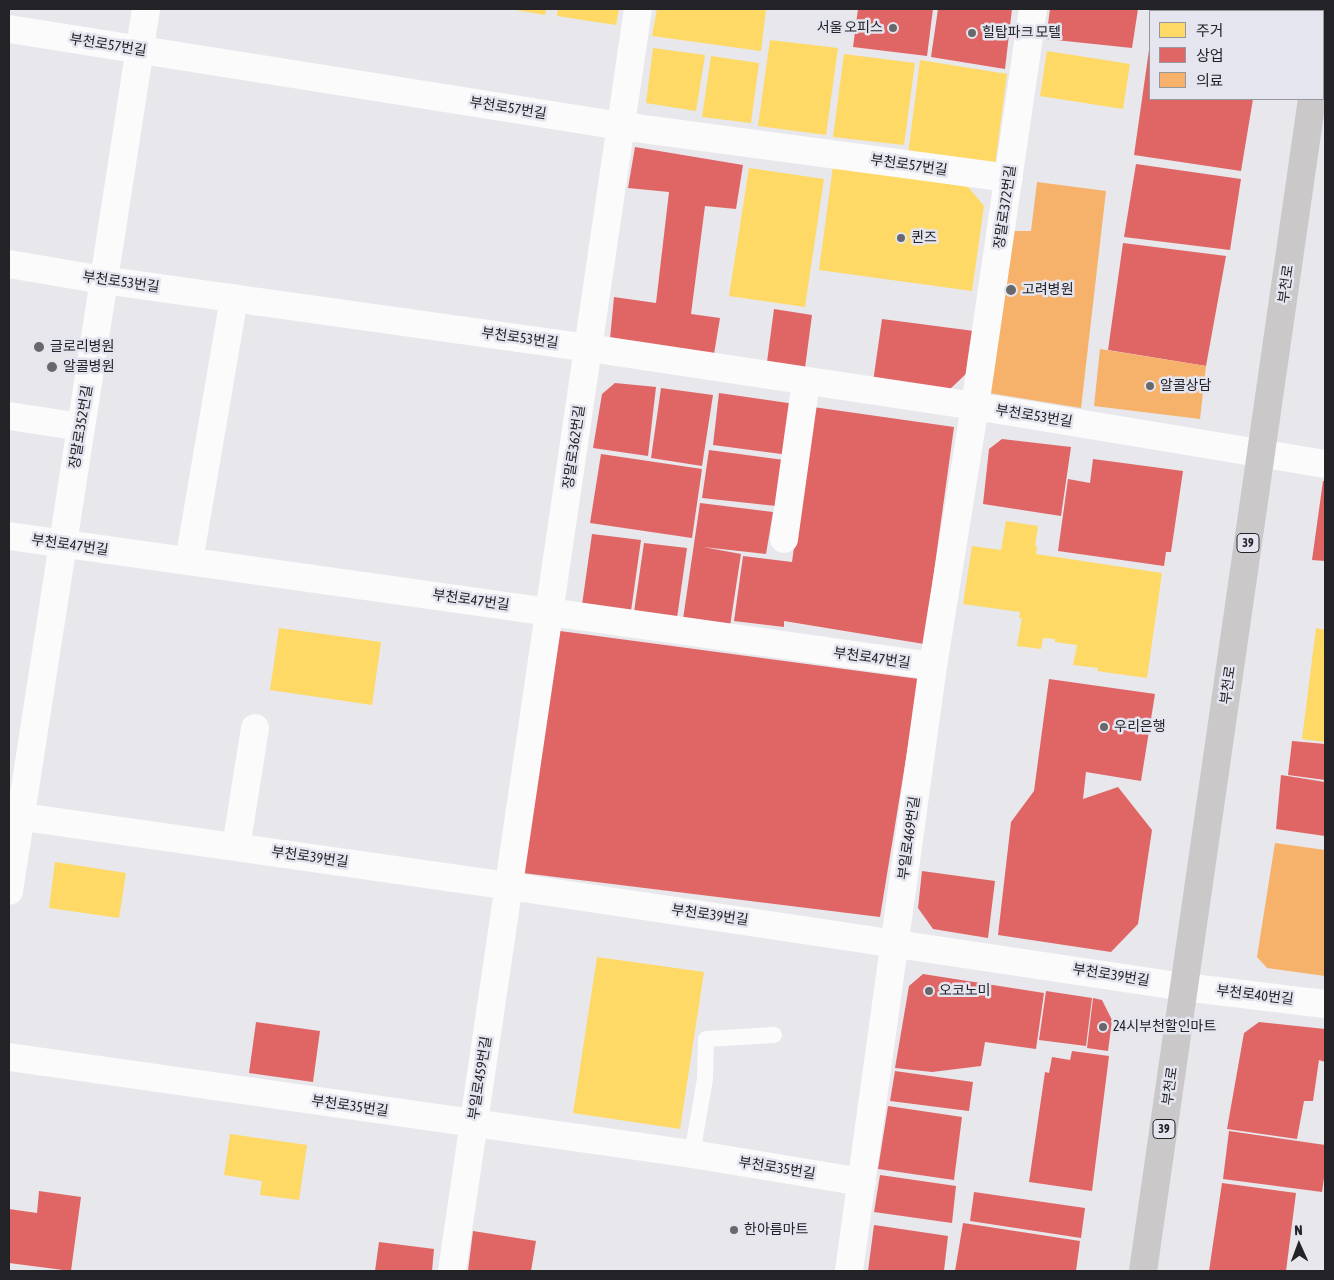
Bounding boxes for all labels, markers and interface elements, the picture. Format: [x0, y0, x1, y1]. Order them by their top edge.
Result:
legend [1149, 10, 1324, 100]
place label: 서울 오피스 [817, 20, 883, 36]
marker: 서울 오피스 [887, 22, 899, 34]
text: 주거 [1196, 22, 1224, 39]
place label: 힐탑파크 모텔 [982, 25, 1061, 41]
marker: 힐탑파크 모텔 [966, 27, 978, 39]
street label: 부천로57번길 [68, 31, 148, 59]
text: 상업 [1196, 47, 1224, 64]
text: 의료 [1196, 72, 1224, 89]
street label: 부천로57번길 [468, 94, 548, 122]
street label: 부천로57번길 [869, 151, 949, 179]
street label: 장말로372번길 [991, 164, 1019, 250]
place label: 퀸즈 [911, 230, 937, 246]
marker: 퀸즈 [895, 232, 907, 244]
street label: 부천로 [1275, 264, 1297, 304]
street label: 부천로53번길 [81, 268, 161, 296]
place label: 고려병원 [1022, 282, 1074, 298]
marker: 고려병원 [1004, 283, 1018, 297]
street label: 부천로53번길 [480, 324, 560, 352]
place label: 글로리병원 [50, 339, 114, 355]
marker: 글로리병원 [32, 340, 46, 354]
place label: 알콜병원 [63, 359, 115, 375]
marker: 알콜병원 [45, 360, 59, 374]
place label: 알콜상담 [1160, 378, 1212, 394]
marker: 알콜상담 [1144, 380, 1156, 392]
street label: 장말로352번길 [66, 384, 96, 470]
street label: 부천로53번길 [994, 402, 1074, 430]
street label: 장말로362번길 [560, 404, 588, 490]
street label: 부천로47번길 [30, 531, 110, 559]
road number: 39 [1237, 534, 1259, 552]
street label: 부천로47번길 [431, 586, 511, 614]
street label: 부천로47번길 [832, 644, 912, 672]
street label: 부천로 [1217, 665, 1239, 705]
place label: 우리은행 [1114, 719, 1166, 735]
marker: 우리은행 [1098, 721, 1110, 733]
street label: 부일로469번길 [895, 795, 923, 881]
street label: 부천로39번길 [270, 843, 350, 871]
street label: 부천로39번길 [670, 901, 750, 929]
street label: 부천로39번길 [1071, 961, 1151, 989]
street label: 부천로40번길 [1215, 982, 1295, 1008]
place label: 오코노미 [939, 983, 991, 999]
marker: 오코노미 [923, 985, 935, 997]
place label: 24시부천할인마트 [1113, 1019, 1216, 1035]
marker: 24시부천할인마트 [1097, 1021, 1109, 1033]
street label: 부일로459번길 [465, 1035, 495, 1121]
street label: 부천로 [1159, 1066, 1181, 1106]
street label: 부천로35번길 [310, 1092, 390, 1120]
road number: 39 [1153, 1120, 1175, 1138]
street label: 부천로35번길 [737, 1154, 817, 1182]
north arrow [1274, 1220, 1324, 1270]
place label: 한아름마트 [744, 1222, 808, 1238]
text: N [1294, 1222, 1303, 1238]
marker: 한아름마트 [728, 1224, 740, 1236]

